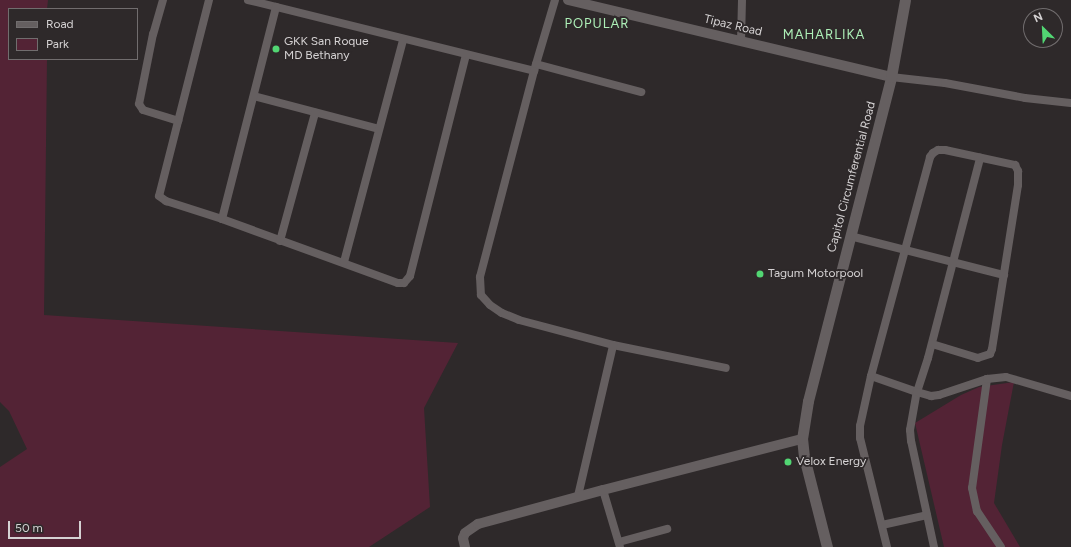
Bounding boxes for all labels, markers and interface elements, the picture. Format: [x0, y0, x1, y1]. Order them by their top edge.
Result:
legend [8, 8, 138, 60]
north arrow [1023, 8, 1063, 48]
text: N [1032, 10, 1045, 25]
street label: Tipaz Road [703, 12, 763, 40]
district label: POPULAR [564, 16, 630, 32]
text: Road [46, 17, 74, 31]
district label: MAHARLIKA [783, 27, 865, 43]
place label: GKK San Roque MD Bethany [284, 35, 369, 63]
text: Park [46, 37, 69, 51]
marker: GKK San Roque MD Bethany [271, 44, 281, 54]
street label: Capitol Circumferential Road [825, 100, 879, 254]
place label: Tagum Motorpool [768, 267, 863, 281]
marker: Tagum Motorpool [755, 269, 765, 279]
place label: Velox Energy [796, 455, 866, 469]
marker: Velox Energy [783, 457, 793, 467]
scale bar [10, 513, 83, 539]
text: 50 m [15, 521, 43, 535]

